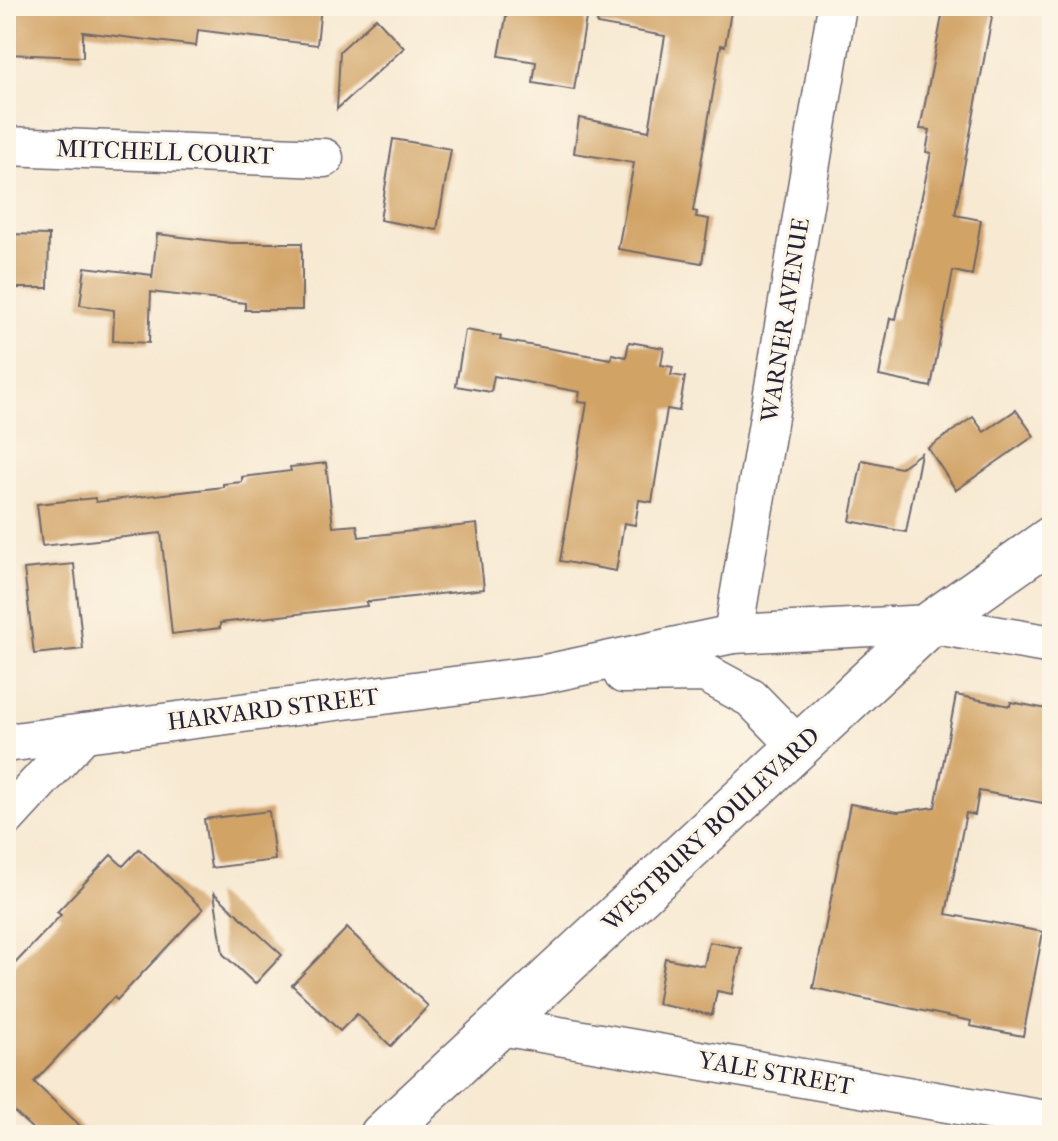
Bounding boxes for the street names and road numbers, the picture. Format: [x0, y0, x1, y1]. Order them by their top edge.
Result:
street label: MITCHELL COURT [56, 134, 275, 170]
street label: WARNER AVENUE [755, 216, 815, 425]
street label: HARVARD STREET [166, 682, 381, 736]
street label: WESTBURY BOULEVARD [596, 721, 825, 937]
street label: YALE STREET [695, 1045, 857, 1101]

